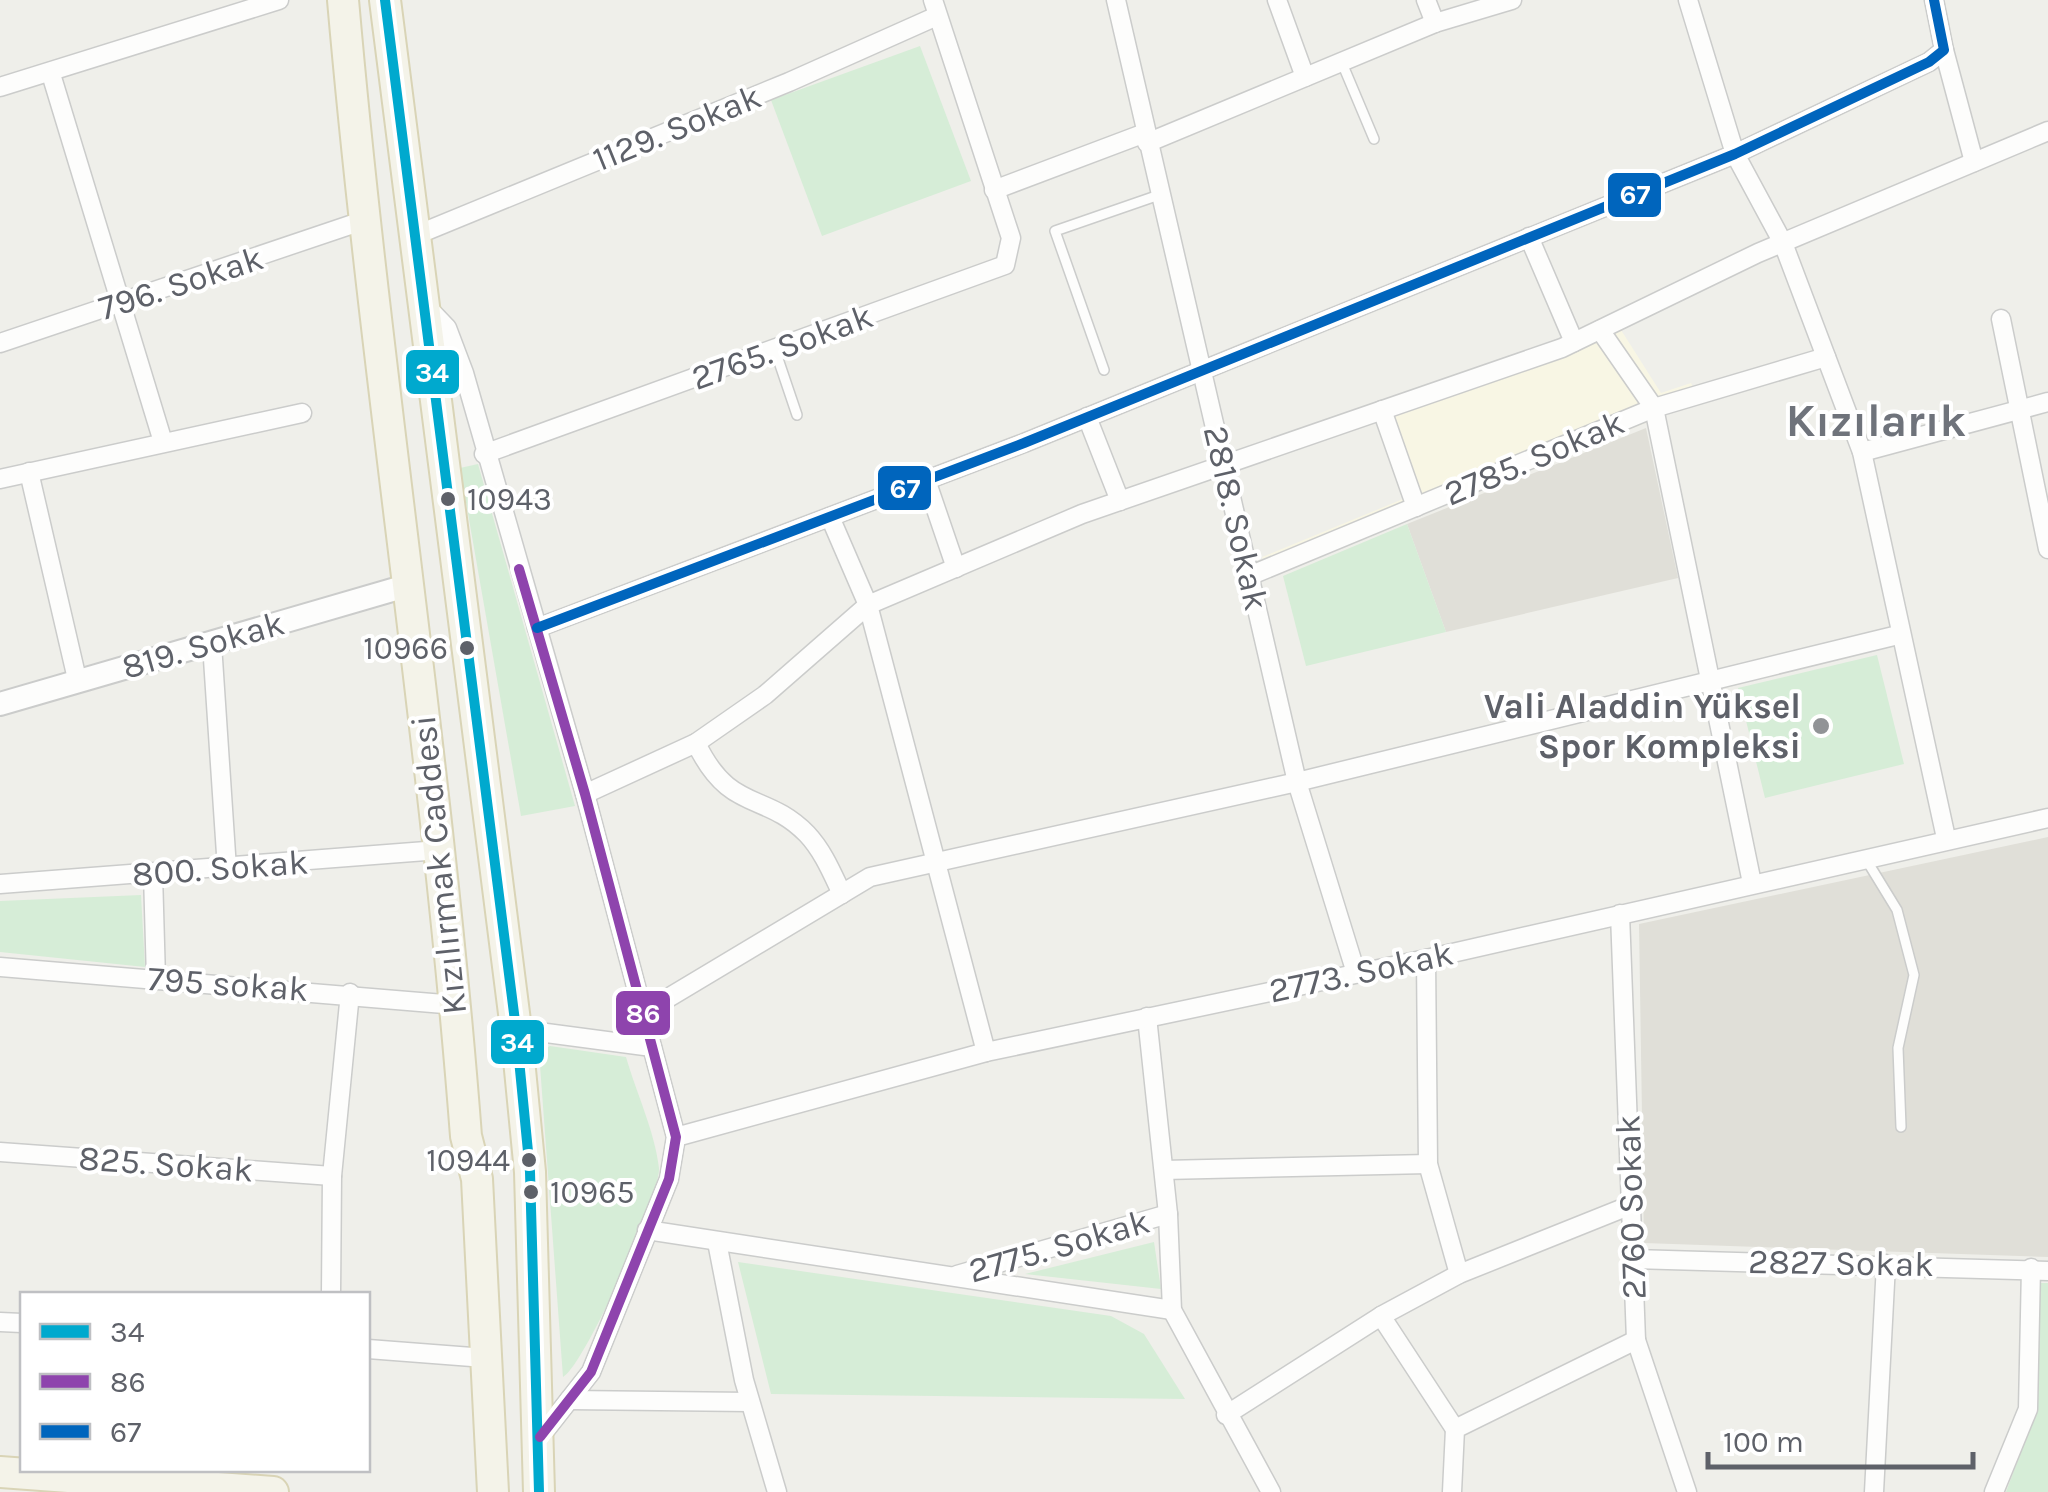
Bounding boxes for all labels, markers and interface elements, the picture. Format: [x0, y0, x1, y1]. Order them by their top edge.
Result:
street label: 1129. Sokak [587, 76, 767, 180]
line badge: 67 [1606, 171, 1663, 219]
text: 67 [1620, 178, 1651, 211]
street label: 796. Sokak [94, 237, 268, 329]
street label: 2765. Sokak [686, 295, 878, 399]
line badge: 34 [404, 348, 461, 396]
text: 34 [415, 356, 449, 389]
district label: Kızılarık [1786, 395, 1966, 447]
street label: 2785. Sokak [1438, 402, 1630, 514]
street label: 2818. Sokak [1195, 422, 1277, 614]
line badge: 67 [876, 464, 933, 512]
text: 67 [890, 472, 921, 505]
place label: 10943 [467, 481, 552, 518]
marker: 10943 [438, 489, 458, 509]
street label: 819. Sokak [117, 602, 289, 688]
place label: 10966 [363, 630, 448, 667]
marker: 10966 [457, 638, 477, 658]
place label: Vali Aladdin Yüksel Spor Kompleksi [1484, 686, 1801, 767]
street label: Kızılırmak Caddesi [403, 713, 475, 1017]
marker: Vali Aladdin Yüksel Spor Kompleksi [1810, 715, 1832, 737]
street label: 800. Sokak [130, 841, 310, 895]
street label: 2773. Sokak [1265, 932, 1457, 1012]
street label: 795 sokak [146, 958, 310, 1010]
line badge: 86 [614, 989, 672, 1037]
text: 86 [625, 997, 661, 1030]
line badge: 34 [489, 1018, 546, 1066]
text: 34 [500, 1026, 534, 1059]
street label: 2760 Sokak [1607, 1114, 1655, 1300]
street label: 825. Sokak [77, 1137, 255, 1191]
place label: 10944 [426, 1142, 510, 1179]
marker: 10944 [519, 1150, 539, 1170]
place label: 10965 [550, 1174, 635, 1211]
marker: 10965 [521, 1182, 541, 1202]
street label: 2775. Sokak [964, 1201, 1154, 1291]
street label: 2827 Sokak [1748, 1241, 1934, 1285]
legend [20, 1292, 370, 1472]
text: 34 [110, 1314, 145, 1350]
text: 86 [110, 1364, 146, 1400]
scale bar [1708, 1407, 1973, 1469]
text: 67 [110, 1414, 141, 1450]
text: 100 m [1723, 1424, 1804, 1460]

